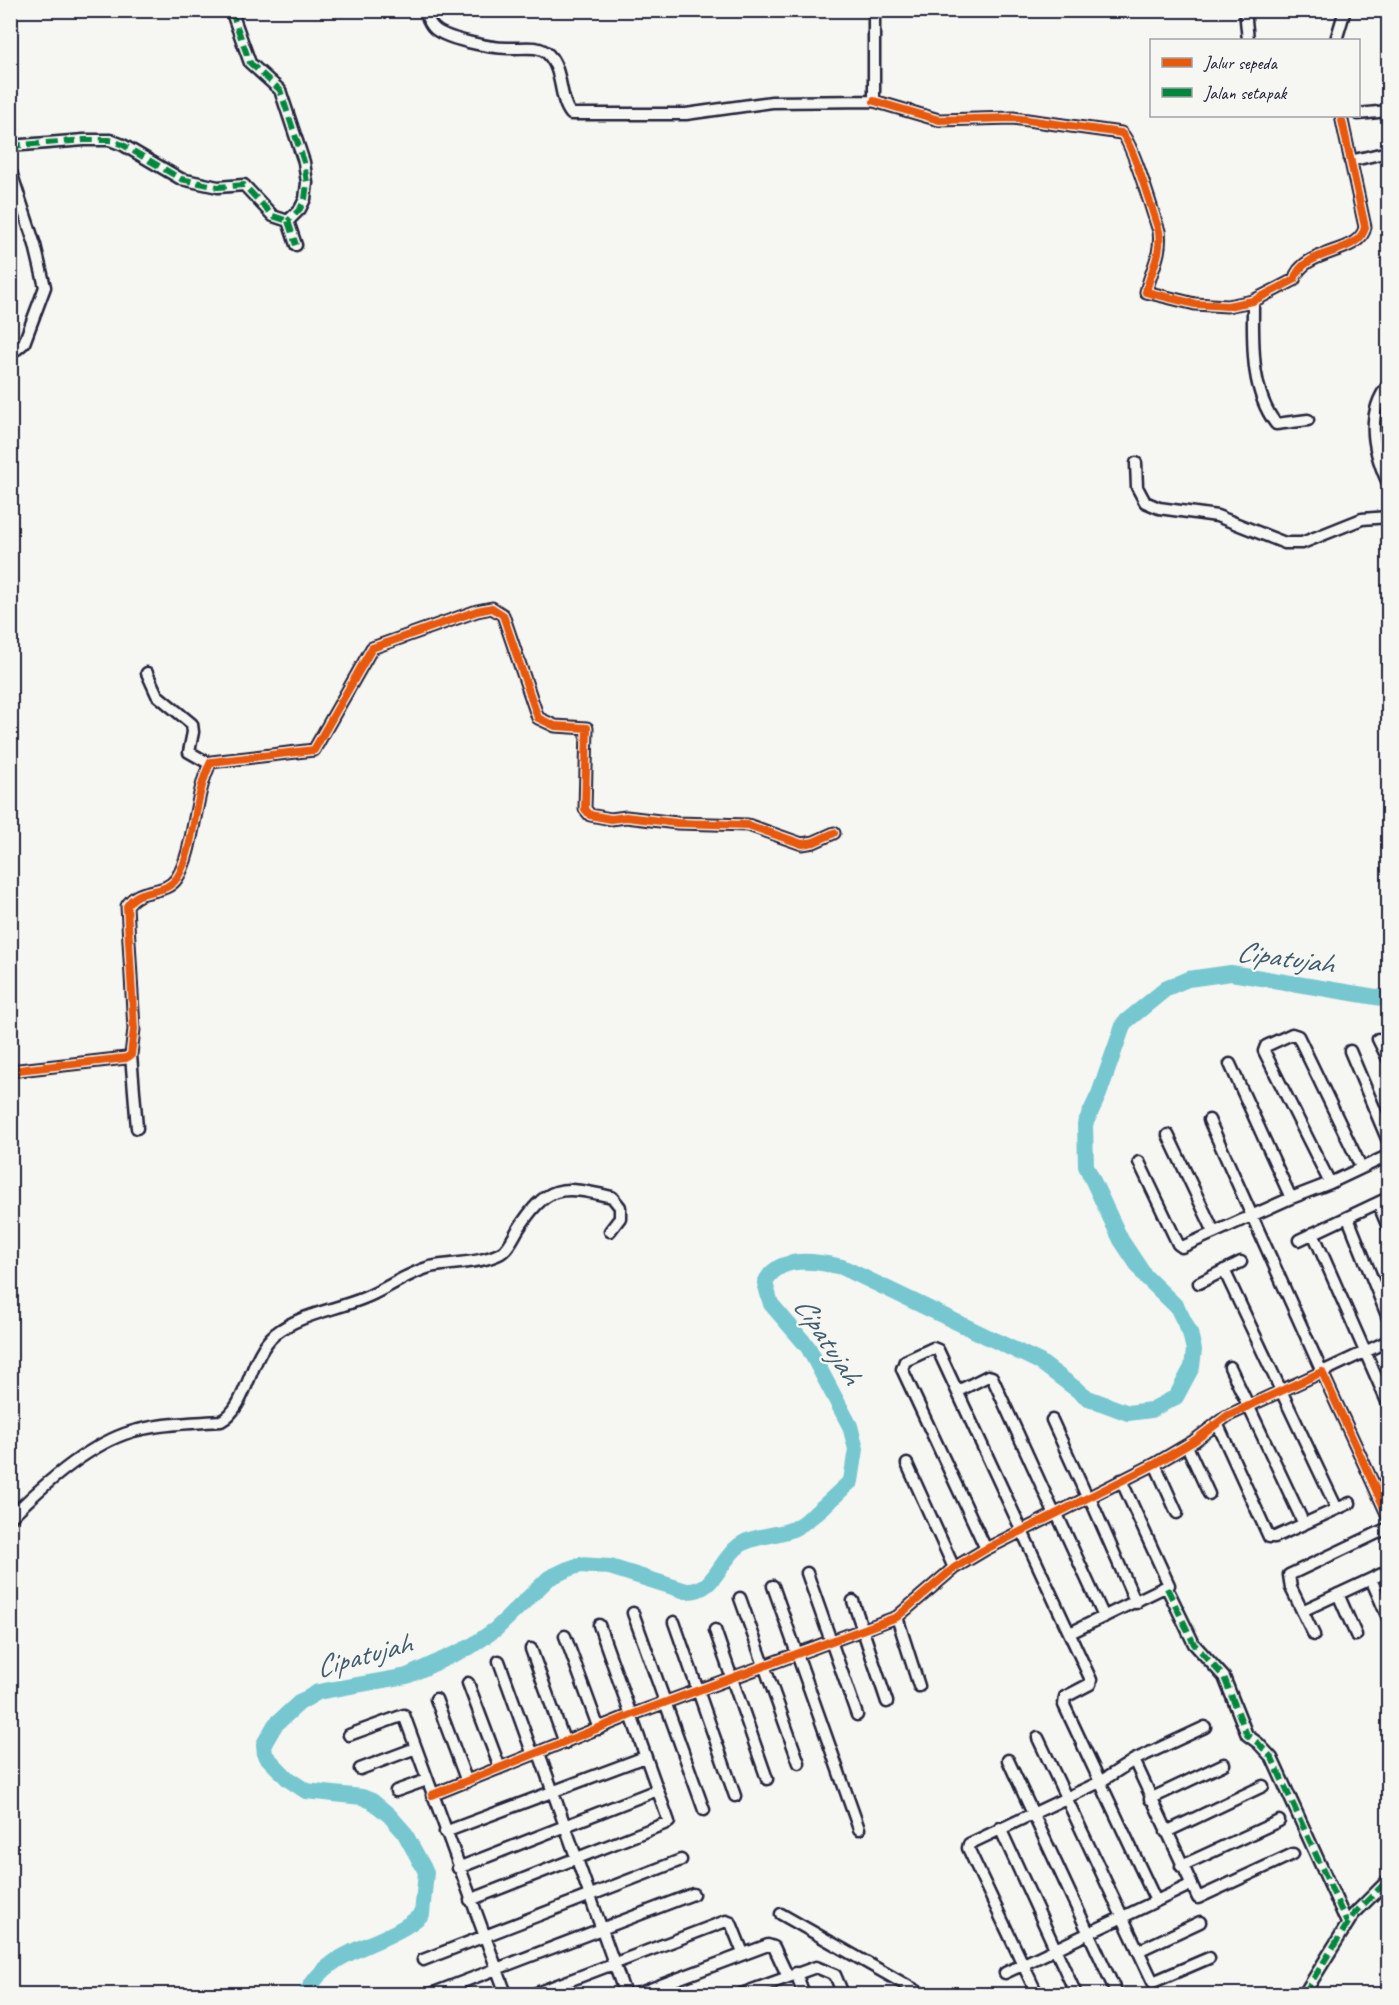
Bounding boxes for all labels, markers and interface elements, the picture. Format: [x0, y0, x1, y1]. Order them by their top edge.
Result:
legend [1150, 39, 1360, 117]
text: Jalur sepeda [1203, 52, 1278, 74]
text: Jalan setapak [1203, 82, 1288, 104]
water label: Cipatujah [1234, 931, 1338, 983]
water label: Cipatujah [786, 1289, 872, 1393]
water label: Cipatujah [311, 1624, 417, 1686]

